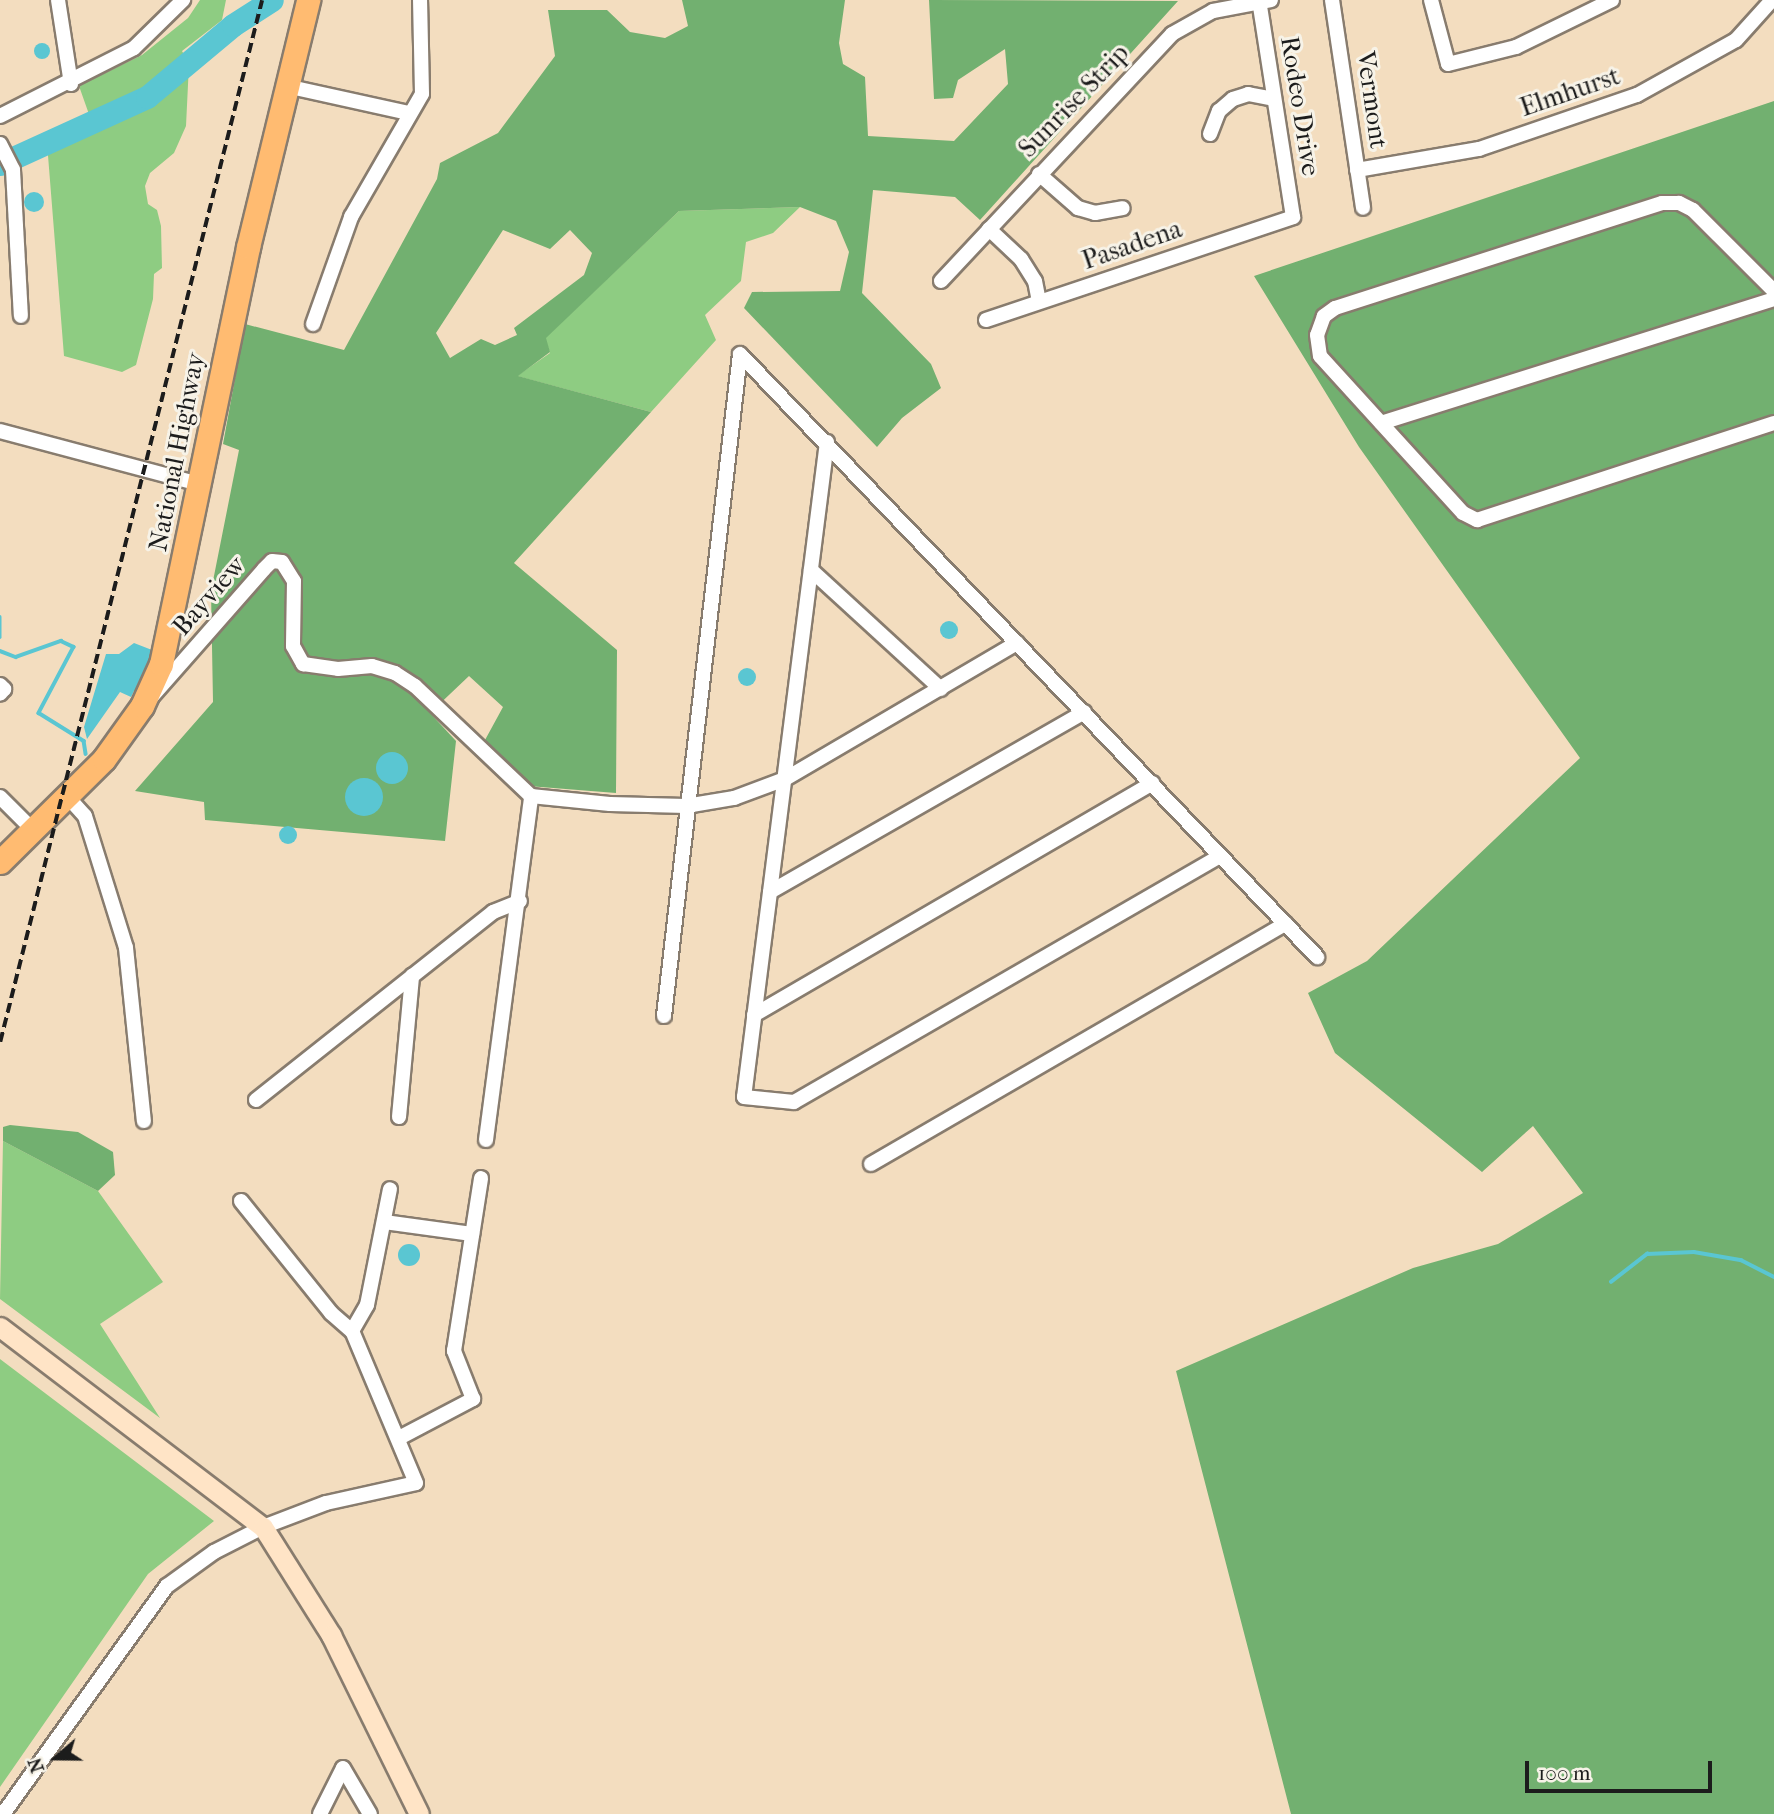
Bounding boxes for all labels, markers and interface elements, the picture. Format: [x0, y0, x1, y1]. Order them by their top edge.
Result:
street label: Rodeo Drive [1274, 34, 1326, 178]
street label: Sunrise Strip [1012, 38, 1136, 164]
street label: Vermont [1350, 49, 1394, 151]
street label: Elmhurst [1516, 60, 1624, 124]
street label: Pasadena [1078, 213, 1186, 277]
street label: National Highway [142, 350, 212, 554]
street label: Bayview [166, 550, 252, 642]
north arrow [21, 1723, 91, 1793]
scale bar [1529, 1748, 1716, 1792]
text: N [23, 1755, 49, 1776]
text: 100 m [1538, 1761, 1591, 1785]

